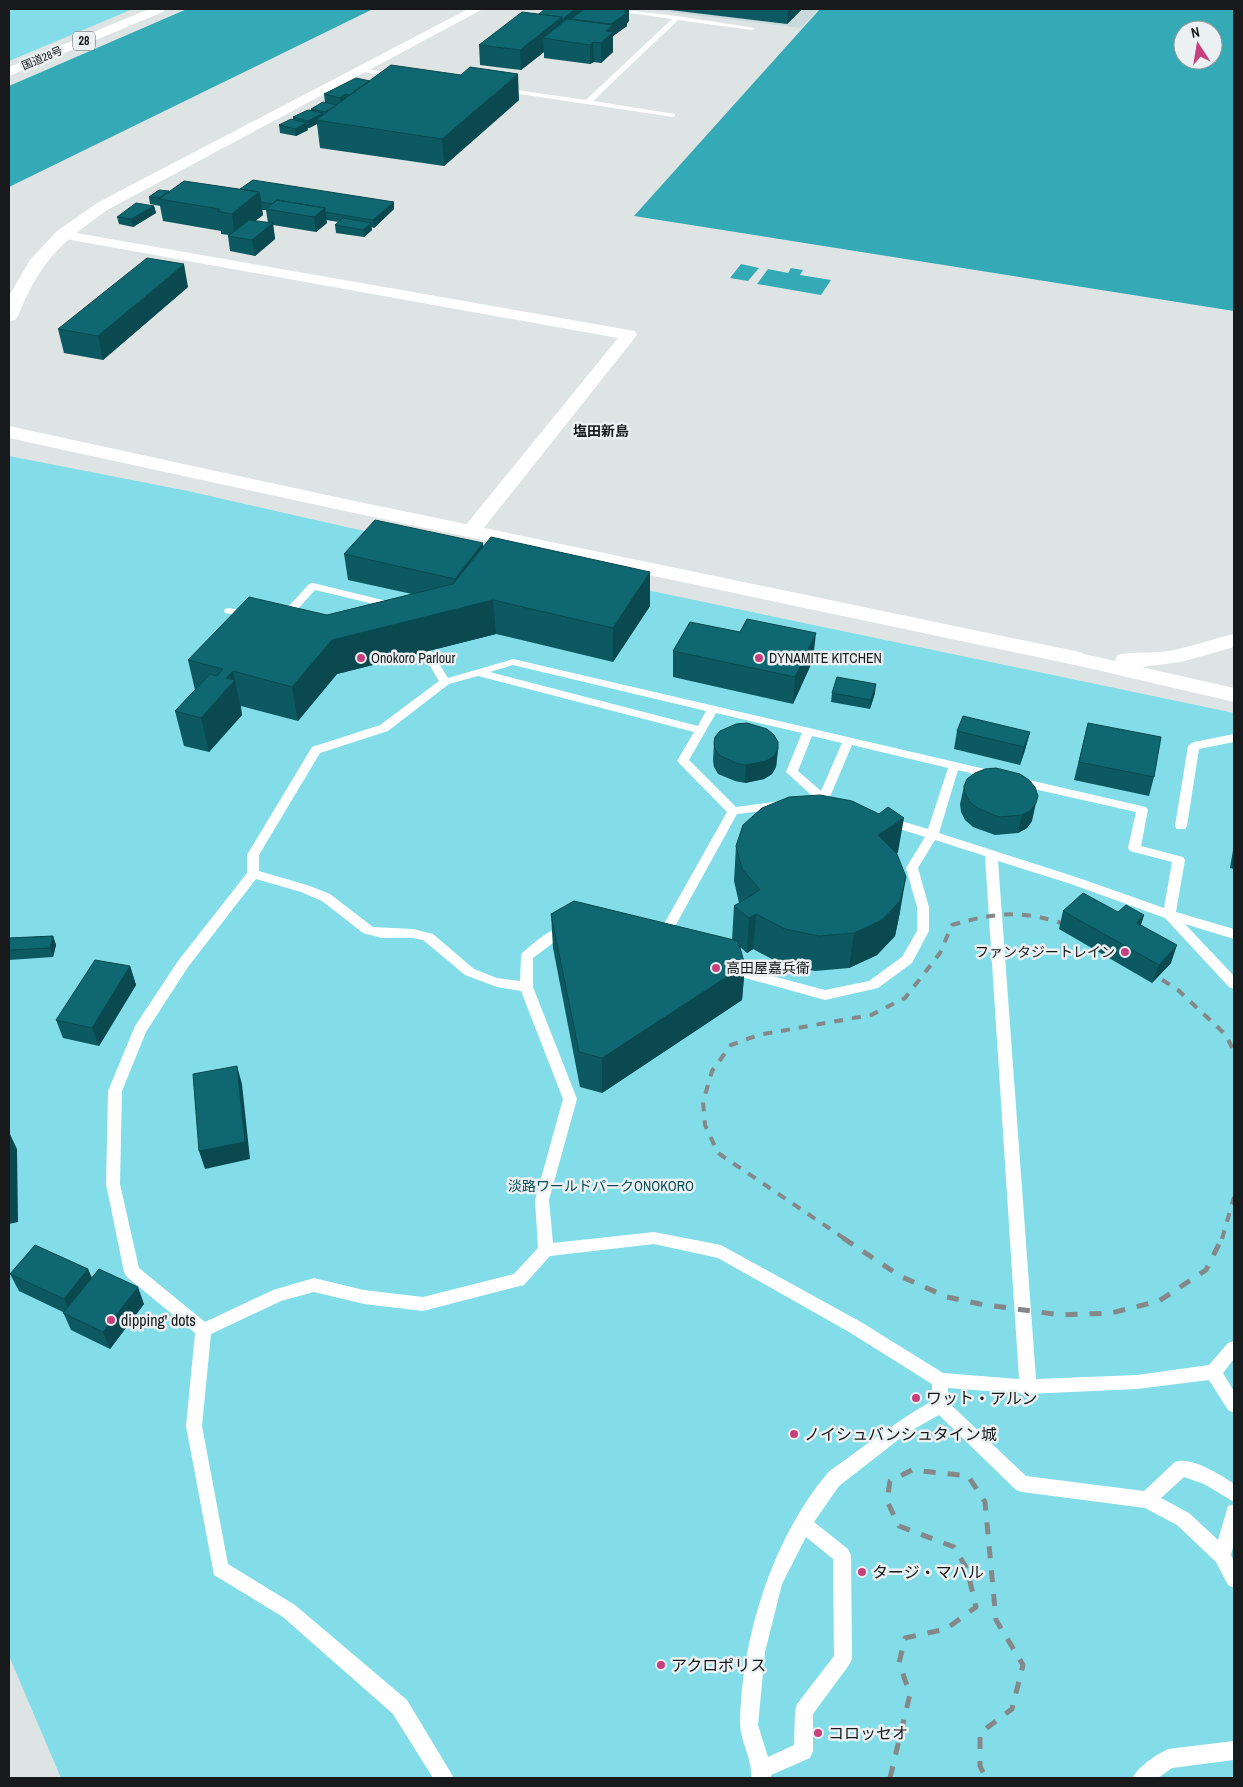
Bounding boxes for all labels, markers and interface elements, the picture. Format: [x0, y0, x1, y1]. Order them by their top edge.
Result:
north arrow [1173, 20, 1223, 70]
text: N [1189, 23, 1201, 42]
road number: 28 [73, 31, 95, 50]
street label: 国道28号 [19, 43, 65, 73]
district label: 塩田新島 [573, 422, 629, 440]
place label: Onokoro Parlour [371, 649, 455, 667]
place label: DYNAMITE KITCHEN [769, 649, 882, 667]
marker: Onokoro Parlour [355, 652, 367, 664]
marker: DYNAMITE KITCHEN [753, 652, 765, 664]
place label: ファンタジートレイン [975, 943, 1115, 961]
marker: ファンタジートレイン [1119, 946, 1131, 958]
place label: 高田屋嘉兵衛 [726, 959, 810, 977]
marker: 高田屋嘉兵衛 [710, 962, 722, 974]
park label: 淡路ワールドパークONOKORO [508, 1177, 694, 1195]
place label: dipping' dots [121, 1309, 196, 1331]
marker: dipping' dots [105, 1314, 117, 1326]
place label: ワット・アルン [926, 1387, 1038, 1409]
marker: ワット・アルン [910, 1392, 922, 1404]
place label: ノイシュバンシュタイン城 [804, 1423, 997, 1445]
marker: ノイシュバンシュタイン城 [788, 1428, 800, 1440]
place label: タージ・マハル [872, 1561, 984, 1583]
marker: タージ・マハル [856, 1566, 868, 1578]
place label: アクロポリス [671, 1654, 766, 1676]
marker: アクロポリス [655, 1659, 667, 1671]
place label: コロッセオ [828, 1722, 908, 1744]
marker: コロッセオ [812, 1727, 824, 1739]

